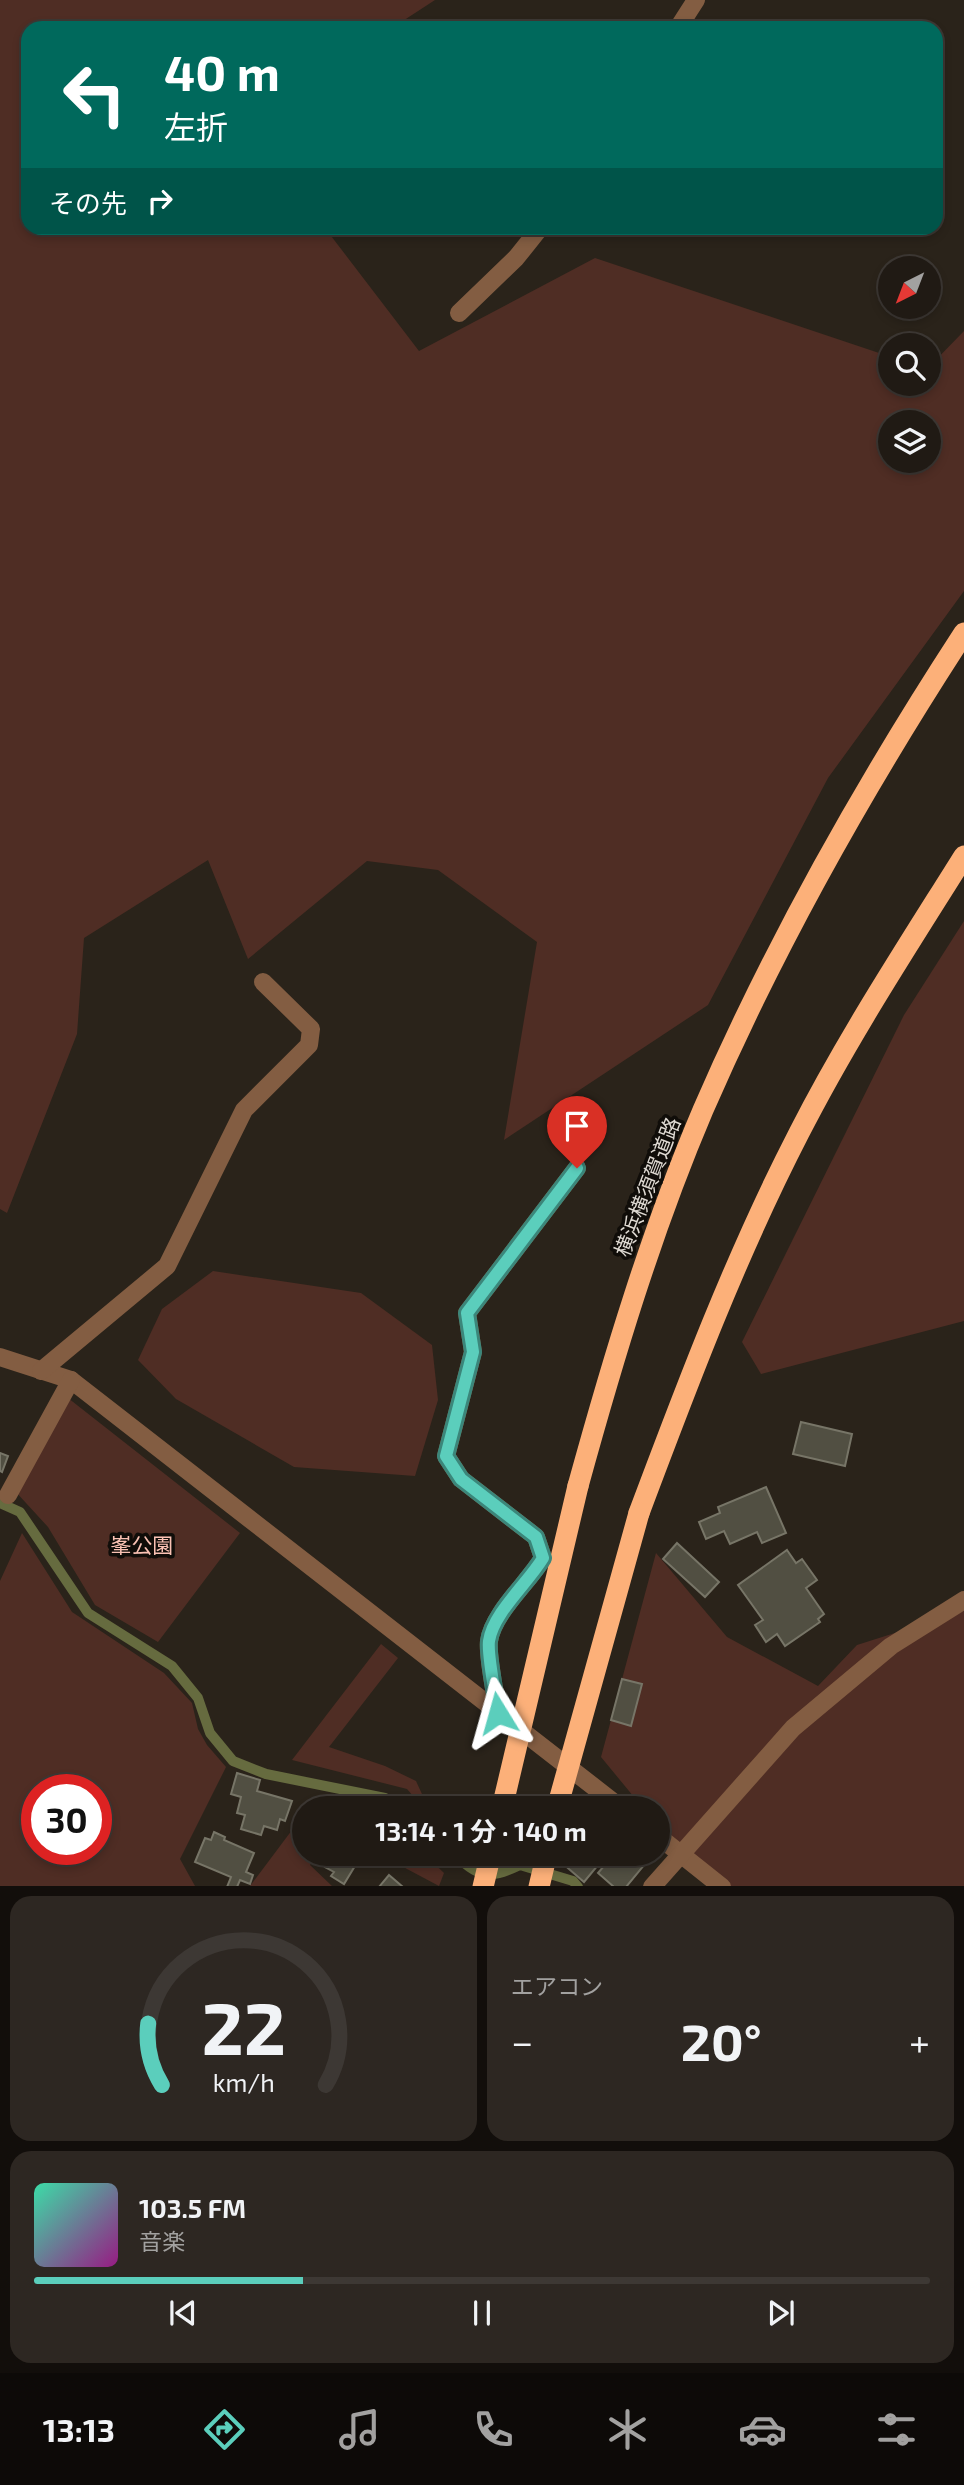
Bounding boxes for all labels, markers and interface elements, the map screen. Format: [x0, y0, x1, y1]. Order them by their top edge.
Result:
text: 40 m [164, 42, 280, 101]
icon: left [49, 49, 140, 140]
text: 左折 [164, 107, 228, 145]
icon: right [141, 182, 179, 220]
text: その先 [49, 187, 127, 218]
north arrow [878, 256, 942, 318]
map controls [878, 256, 941, 473]
button: search [878, 333, 941, 396]
button: layers [878, 410, 941, 473]
pin [547, 1096, 607, 1168]
icon: arrive [558, 1107, 596, 1145]
street label: 横浜横須賀道路 [609, 1113, 685, 1260]
park label: 峯公園 [111, 1532, 174, 1557]
position arrow [461, 1676, 535, 1750]
speed limit sign: 30 [21, 1774, 112, 1865]
text: 13:14 · 1 分 · 140 m [375, 1815, 587, 1846]
text: エアコン [511, 1972, 603, 2000]
text: 22 [201, 1982, 286, 2070]
text: 20° [681, 2009, 762, 2071]
text: − [511, 2018, 533, 2064]
text: + [909, 2018, 930, 2064]
text: km/h [212, 2066, 275, 2096]
text: 103.5 FM [139, 2192, 246, 2223]
text: 音楽 [139, 2227, 185, 2255]
icon: previous [164, 2294, 202, 2332]
icon: pause [463, 2294, 501, 2332]
icon: next [762, 2294, 800, 2332]
icon: directions [200, 2405, 249, 2454]
icon: music [335, 2405, 384, 2454]
icon: phone [469, 2405, 518, 2454]
icon: climate [603, 2405, 652, 2454]
icon: car [738, 2405, 787, 2454]
icon: filters [872, 2405, 921, 2454]
text: 13:13 [43, 2410, 115, 2448]

